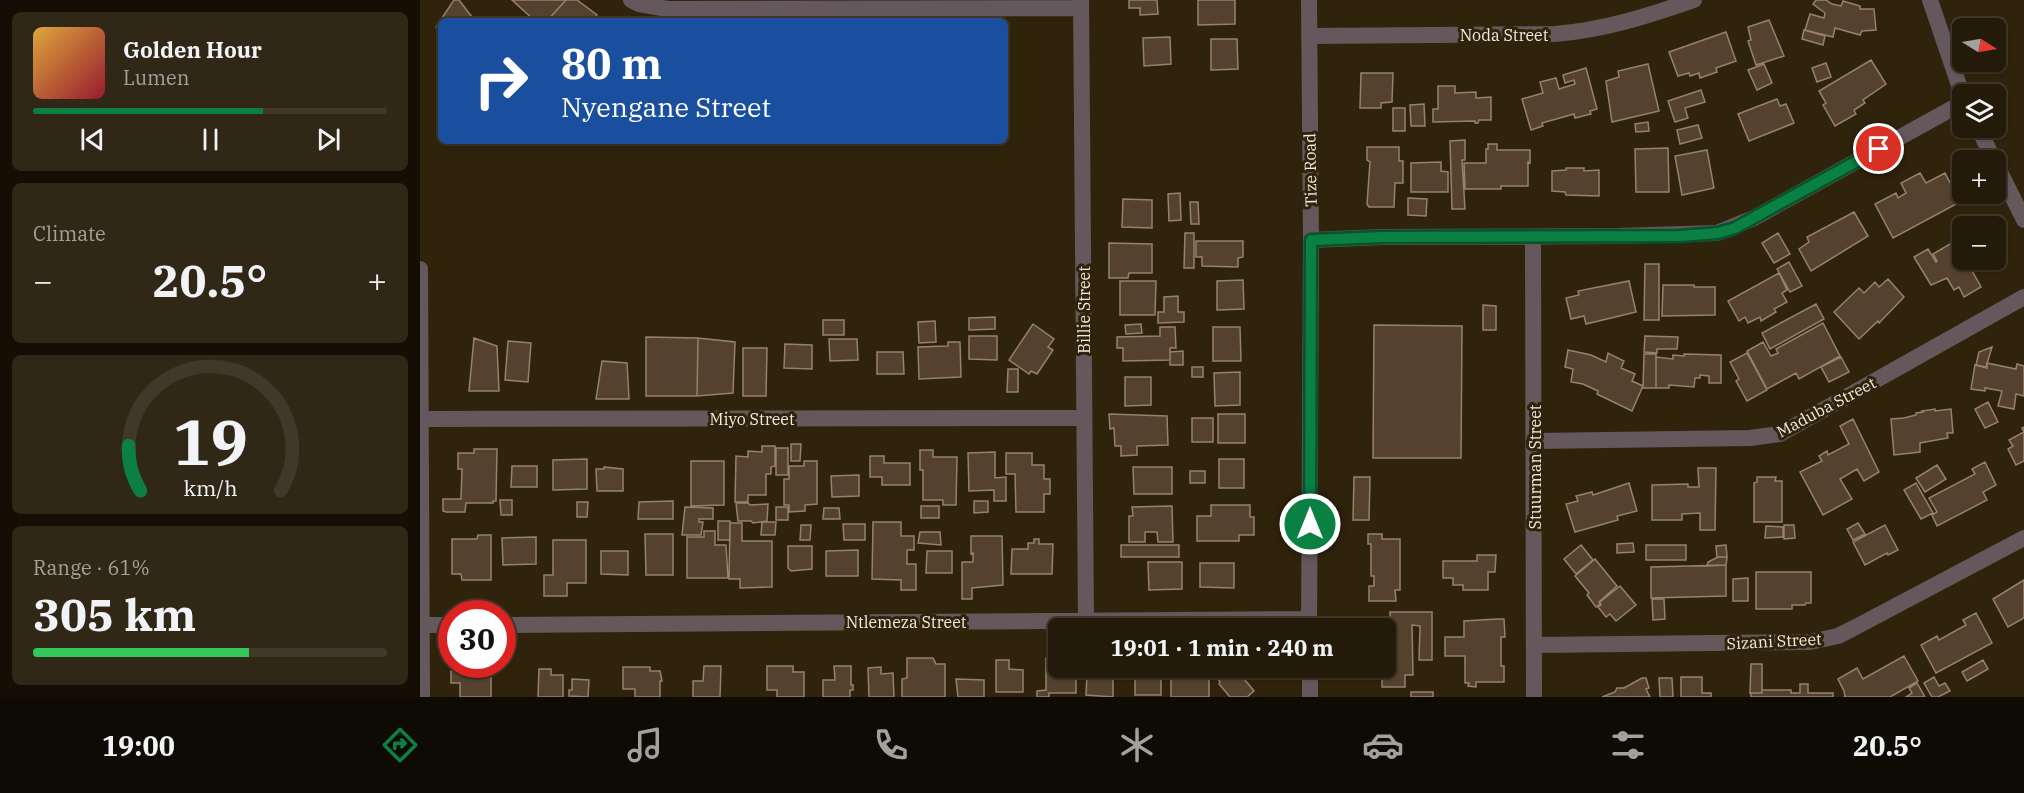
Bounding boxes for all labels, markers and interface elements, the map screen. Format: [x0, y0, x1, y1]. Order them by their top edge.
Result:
north arrow [1952, 18, 2006, 72]
map controls [1952, 18, 2006, 270]
street label: Noda Street [1460, 25, 1549, 45]
text: Golden Hour [123, 35, 262, 64]
text: 80 m [561, 36, 662, 91]
icon: right [462, 42, 540, 120]
text: Lumen [123, 64, 190, 91]
button: layers [1952, 84, 2006, 138]
text: Nyengane Street [561, 89, 771, 124]
icon: previous [76, 123, 109, 156]
icon: pause [194, 123, 227, 156]
icon: next [312, 123, 345, 156]
pin [1853, 123, 1904, 174]
icon: arrive [1862, 132, 1895, 165]
street label: Tize Road [1299, 133, 1321, 207]
button: + [1952, 150, 2006, 204]
button: − [1952, 216, 2006, 270]
text: Climate [33, 220, 106, 247]
text: 20.5° [153, 251, 267, 309]
text: − [33, 259, 53, 302]
text: + [367, 259, 387, 302]
street label: Billie Street [1074, 266, 1094, 354]
street label: Maduba Street [1773, 372, 1879, 442]
text: 19 [173, 401, 247, 482]
street label: Stuurman Street [1525, 404, 1545, 529]
street label: Miyo Street [709, 409, 795, 429]
text: km/h [183, 475, 237, 503]
position arrow [1278, 492, 1342, 556]
text: Range · 61% [33, 554, 150, 581]
text: 305 km [33, 585, 196, 643]
speed limit sign: 30 [438, 600, 516, 678]
street label: Ntlemeza Street [846, 612, 967, 632]
street label: Sizani Street [1726, 629, 1822, 653]
text: 19:01 · 1 min · 240 m [1110, 633, 1334, 662]
icon: directions [379, 724, 421, 766]
icon: music [624, 724, 666, 766]
icon: phone [870, 724, 912, 766]
icon: climate [1116, 724, 1158, 766]
icon: car [1362, 724, 1404, 766]
icon: filters [1607, 724, 1649, 766]
text: 19:00 [102, 728, 175, 763]
text: 20.5° [1853, 728, 1922, 763]

